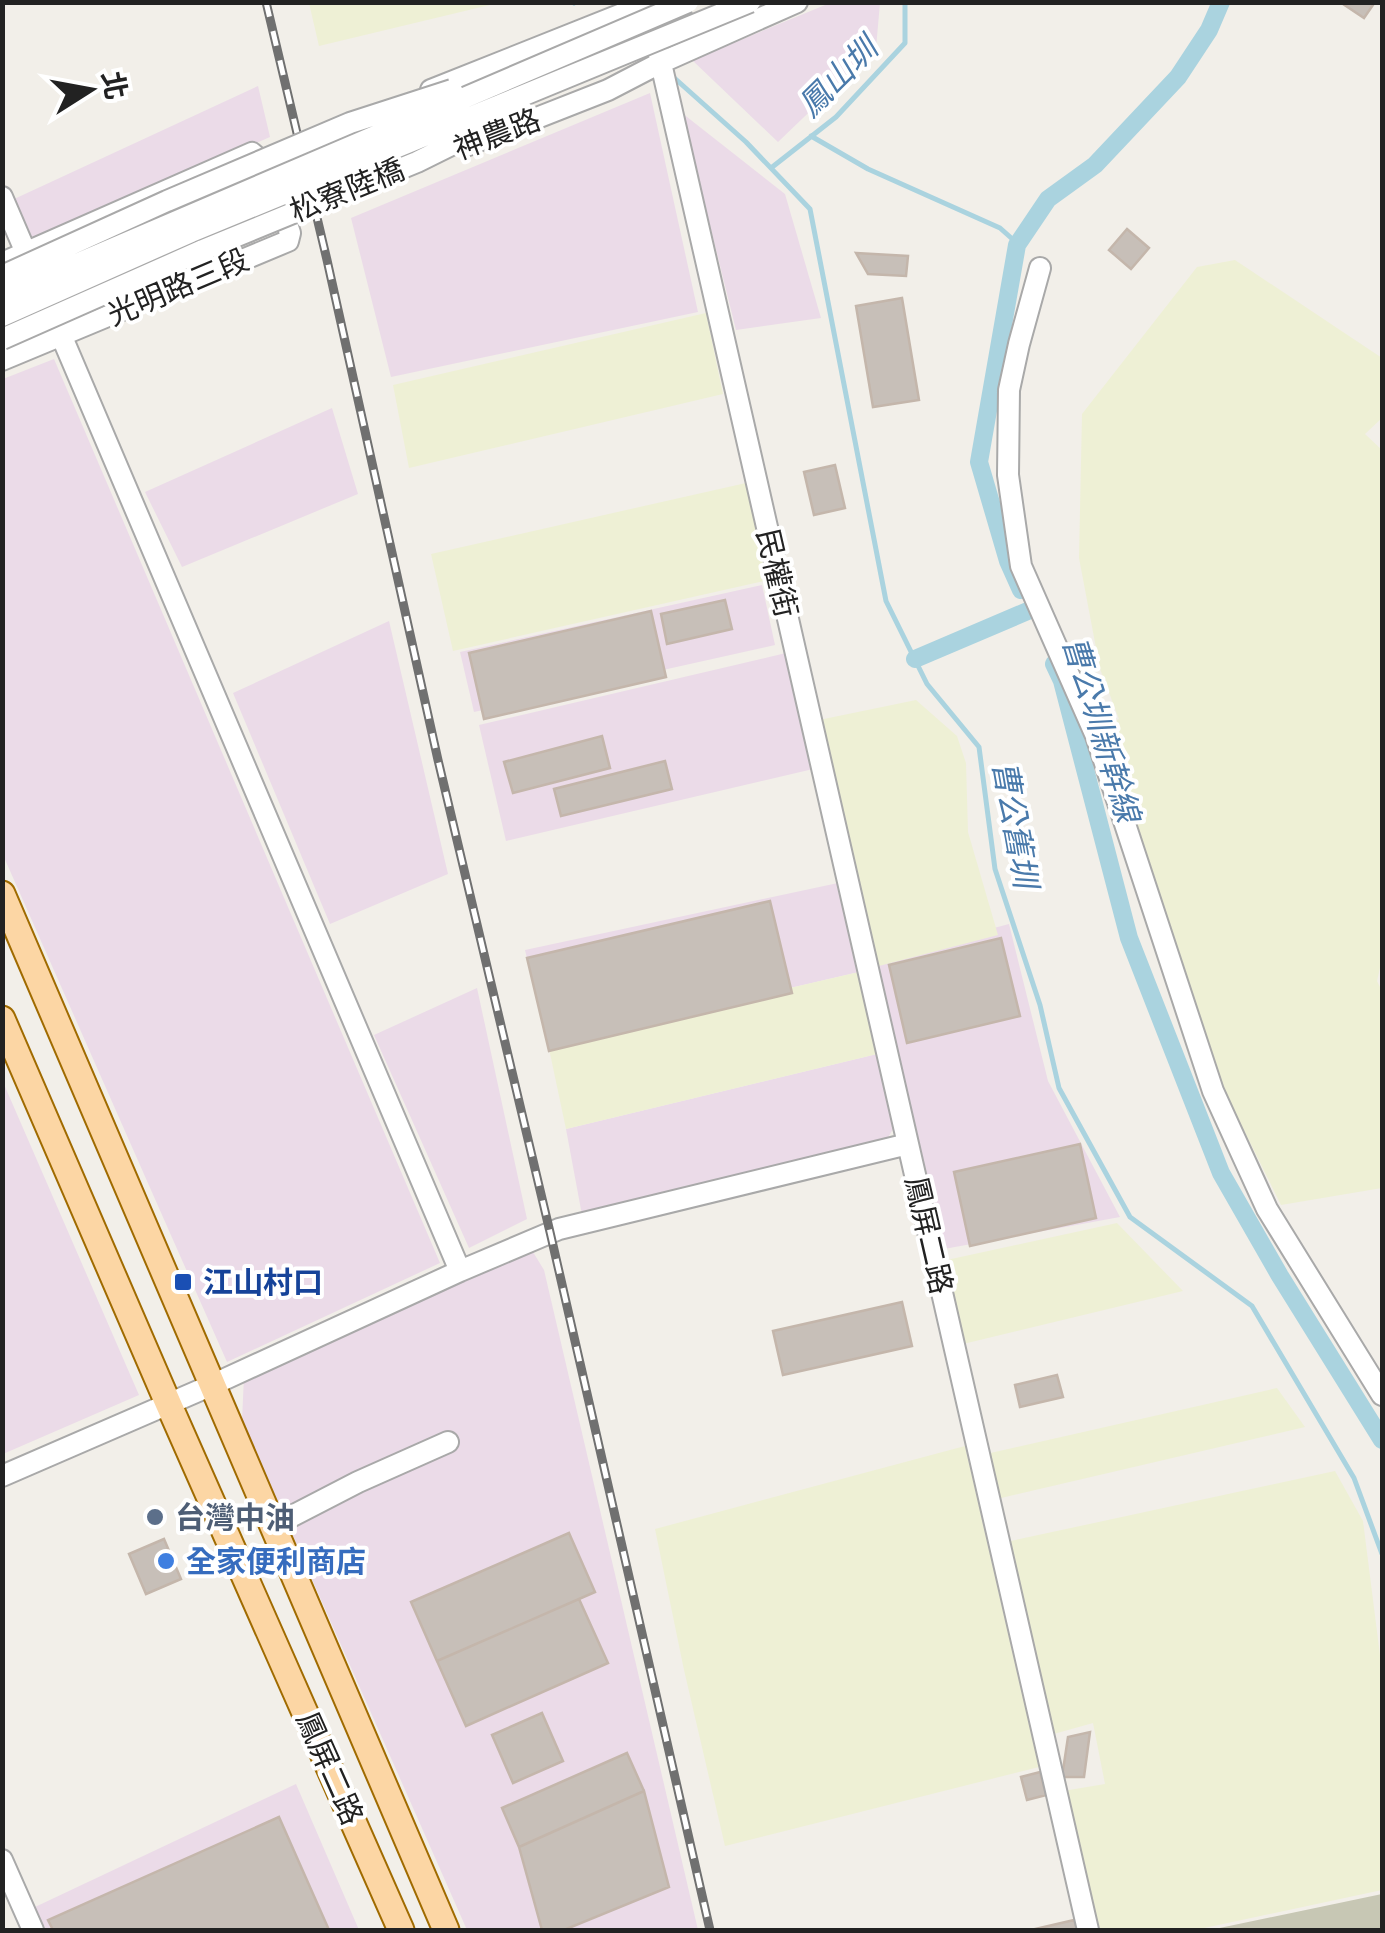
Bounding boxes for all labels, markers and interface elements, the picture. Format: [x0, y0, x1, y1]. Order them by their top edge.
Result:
water label: 鳳山圳 [791, 28, 887, 124]
north arrow [40, 40, 140, 140]
text: 北 [96, 69, 132, 102]
street label: 神農路 [449, 102, 545, 166]
street label: 松寮陸橋 [285, 152, 409, 228]
street label: 光明路三段 [103, 243, 253, 331]
street label: 民權街 [751, 525, 803, 621]
water label: 曹公圳新幹線 [1056, 632, 1147, 829]
water label: 曹公舊圳 [986, 758, 1045, 894]
street label: 鳳屏二路 [899, 1173, 959, 1297]
place label: 江山村口 [203, 1266, 323, 1299]
marker: 江山村口 [172, 1271, 194, 1293]
place label: 台灣中油 [175, 1501, 295, 1534]
marker: 台灣中油 [144, 1506, 166, 1528]
place label: 全家便利商店 [186, 1545, 366, 1578]
marker: 全家便利商店 [155, 1550, 177, 1572]
street label: 鳳屏二路 [291, 1706, 369, 1830]

